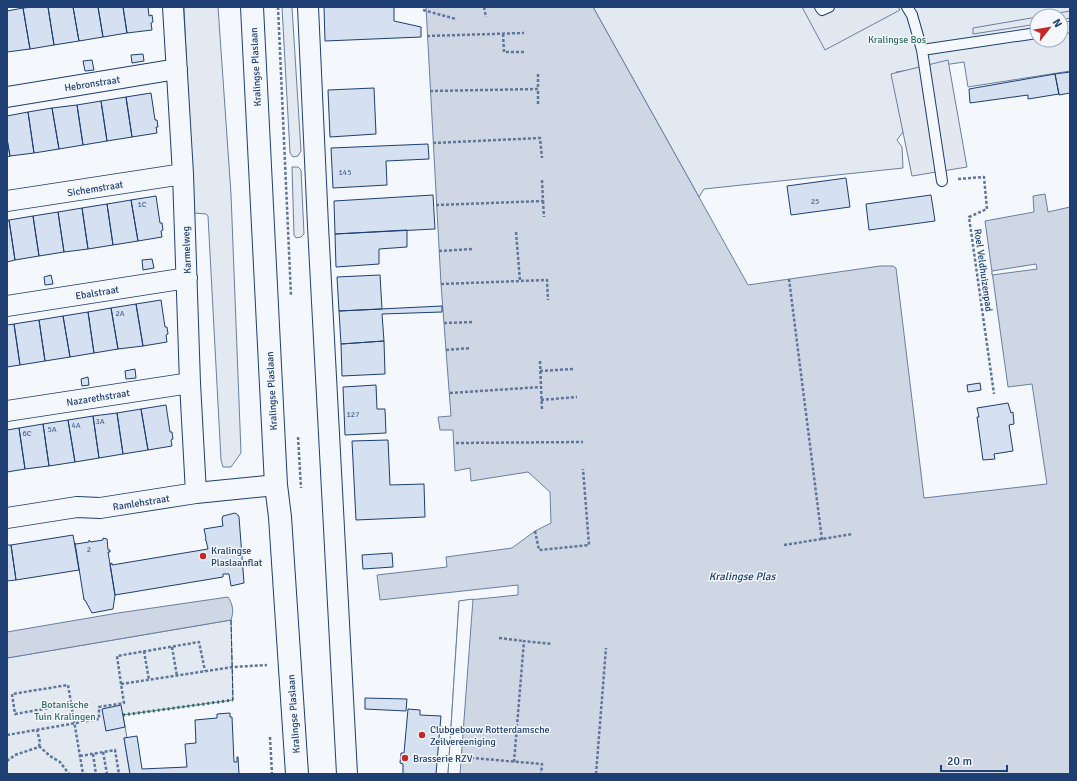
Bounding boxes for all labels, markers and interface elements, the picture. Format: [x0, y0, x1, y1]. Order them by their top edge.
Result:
north arrow [1029, 8, 1069, 48]
text: N [1050, 16, 1065, 30]
street label: Kralingse Plaslaan [248, 27, 264, 107]
park label: Kralingse Bos [868, 34, 927, 46]
street label: Hebronstraat [63, 74, 121, 94]
house number: 145 [339, 167, 351, 177]
street label: Sichemstraat [66, 179, 124, 199]
house number: 25 [811, 196, 819, 206]
house number: 1C [137, 199, 147, 209]
street label: Karmelweg [180, 226, 194, 274]
street label: Roel Veldhuizenpad [971, 228, 995, 312]
street label: Ebalstraat [75, 284, 120, 302]
house number: 2A [115, 308, 125, 318]
street label: Kralingse Plaslaan [264, 351, 280, 431]
street label: Nazarethstraat [66, 387, 131, 409]
house number: 127 [347, 409, 359, 419]
house number: 3A [95, 416, 105, 426]
house number: 4A [71, 420, 81, 430]
house number: 5A [47, 424, 57, 434]
house number: 6C [22, 428, 32, 438]
street label: Ramlehstraat [112, 493, 171, 513]
house number: 2 [87, 544, 91, 554]
place label: Kralingse Plaslaanflat [211, 545, 263, 569]
marker: Kralingse Plaslaanflat [198, 551, 208, 561]
water label: Kralingse Plas [709, 570, 777, 583]
street label: Kralingse Plaslaan [285, 674, 303, 754]
park label: Botanische Tuin Kralingen [34, 699, 96, 723]
place label: Clubgebouw Rotterdamsche Zeilvereeniging [430, 724, 550, 748]
marker: Clubgebouw Rotterdamsche Zeilvereeniging [417, 730, 427, 740]
scale bar [941, 747, 1007, 773]
marker: Brasserie RZV [400, 753, 410, 763]
place label: Brasserie RZV [413, 753, 473, 765]
text: 20 m [947, 754, 972, 769]

